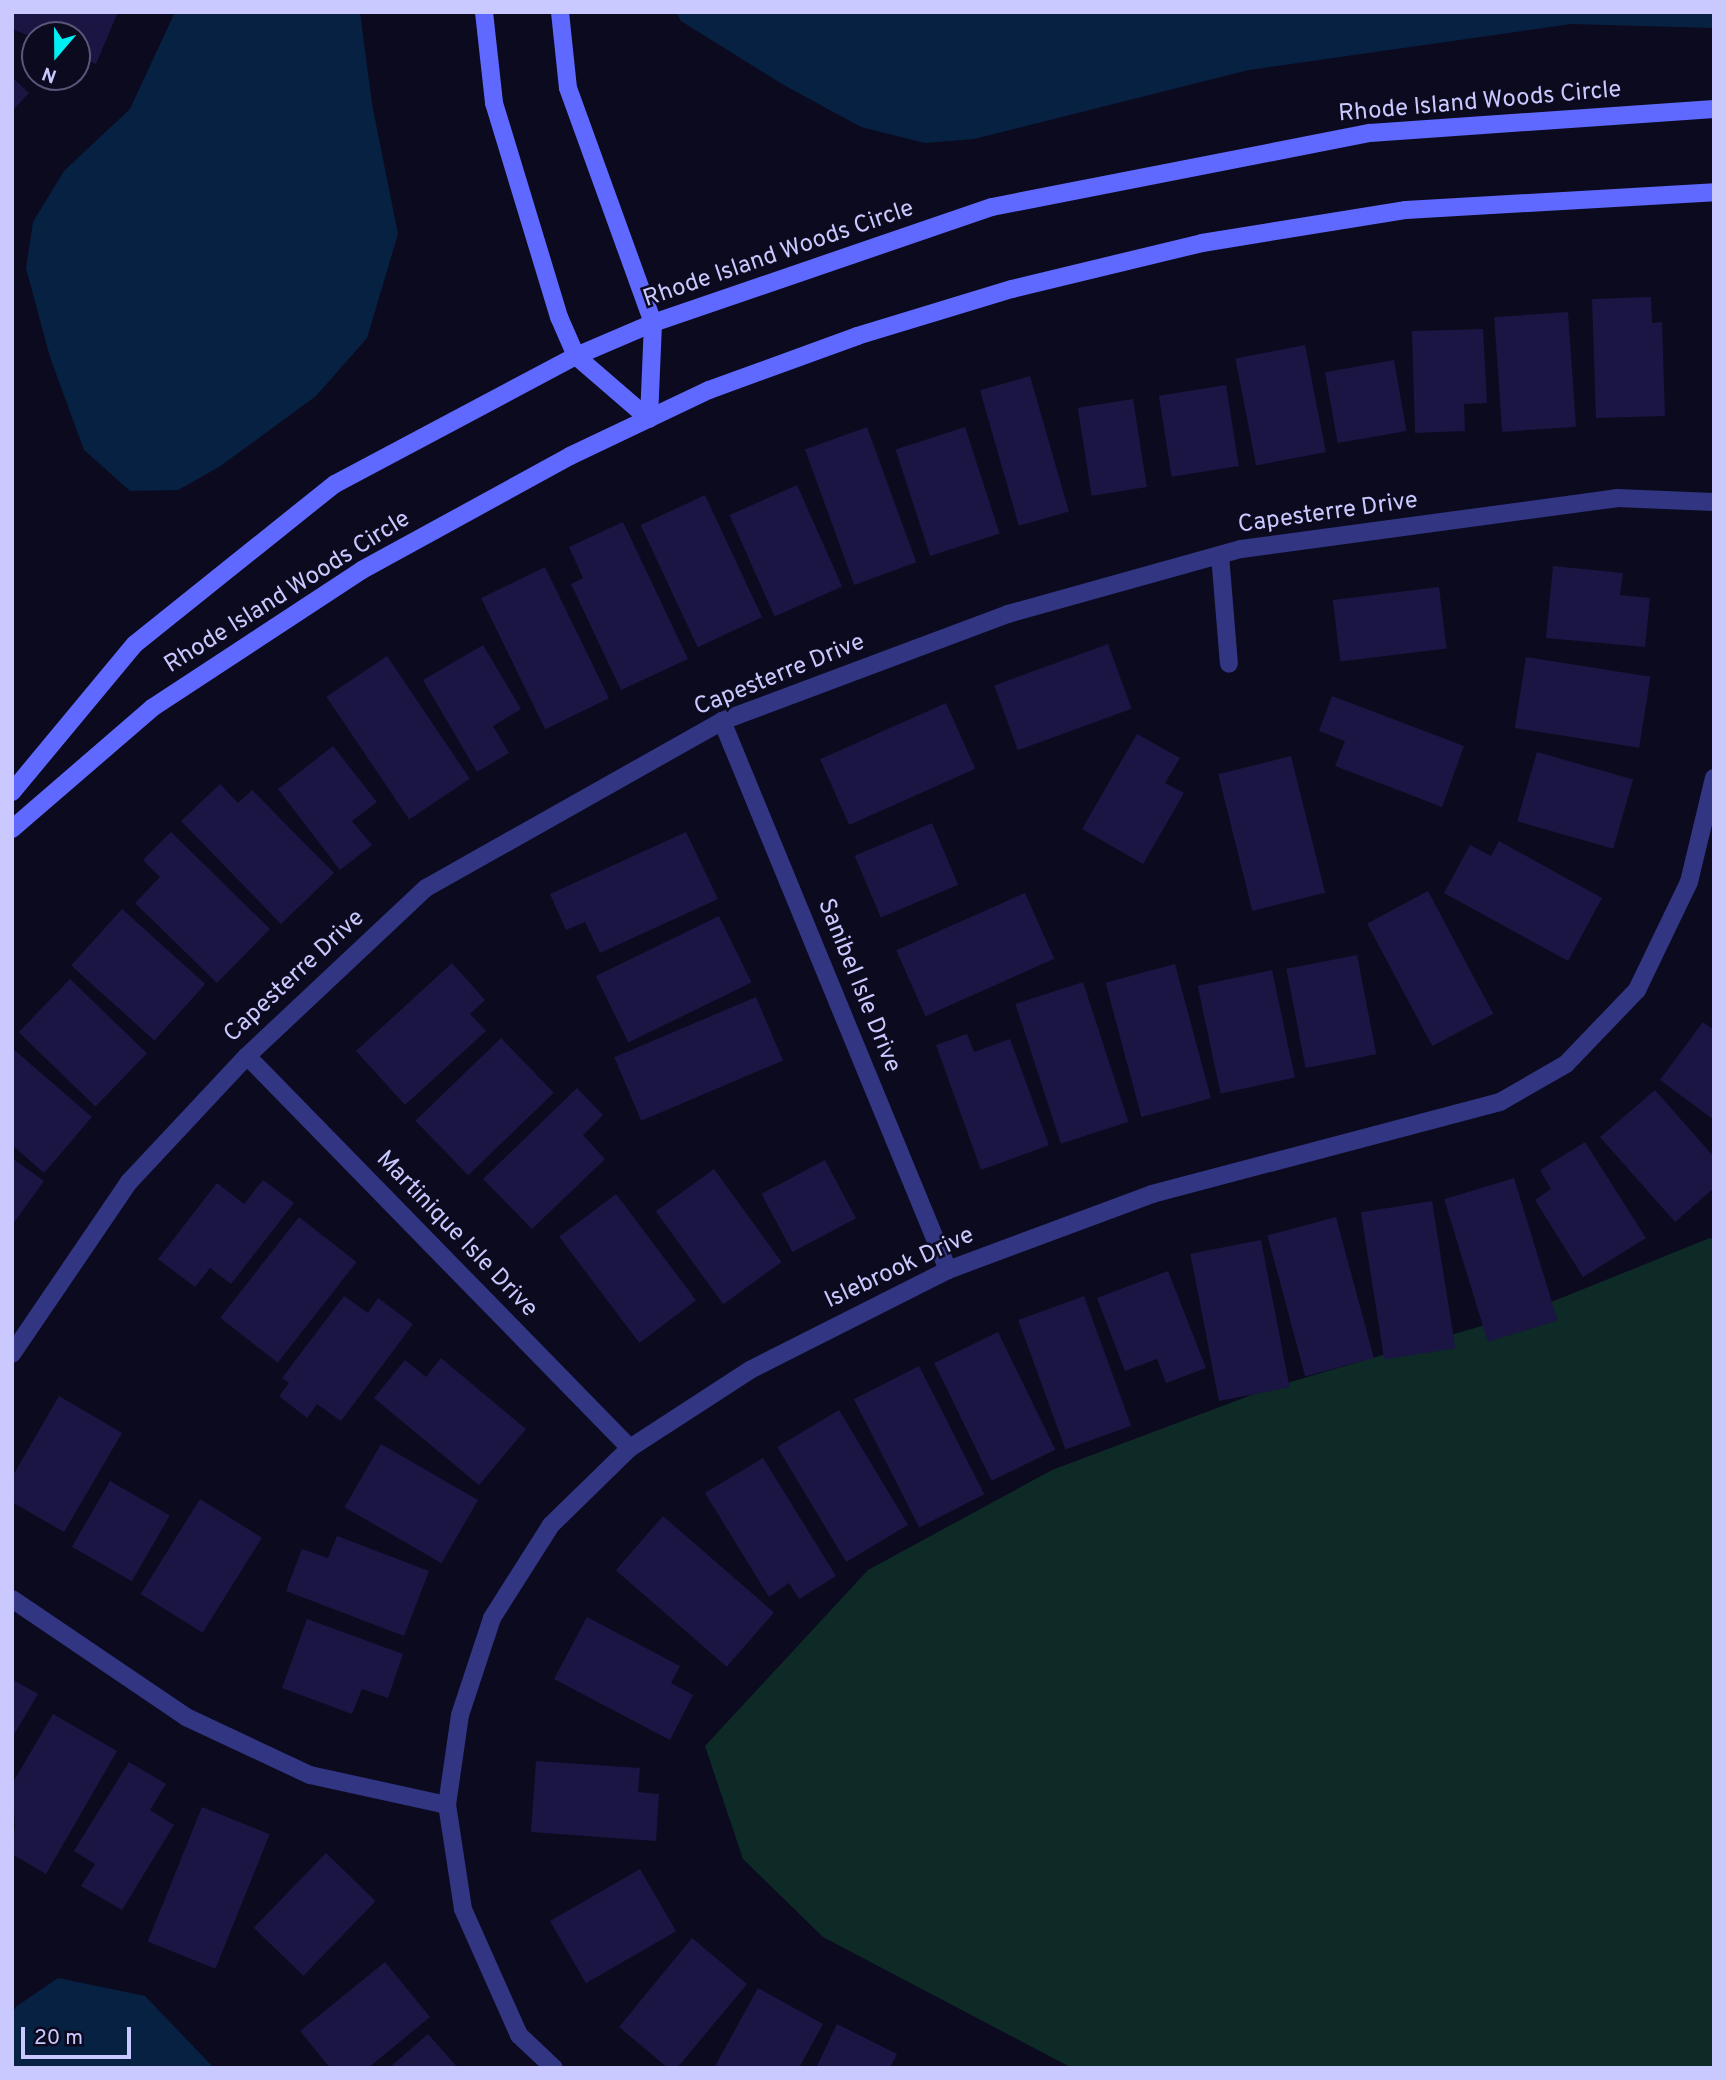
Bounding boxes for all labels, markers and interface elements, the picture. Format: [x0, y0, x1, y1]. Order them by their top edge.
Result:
north arrow [21, 21, 91, 91]
text: N [39, 60, 60, 87]
street label: Rhode Island Woods Circle [1337, 76, 1623, 130]
street label: Rhode Island Woods Circle [640, 195, 918, 315]
street label: Capesterre Drive [1236, 487, 1420, 541]
street label: Rhode Island Woods Circle [160, 505, 416, 681]
street label: Capesterre Drive [690, 629, 870, 723]
street label: Sanibel Isle Drive [810, 895, 906, 1077]
street label: Capesterre Drive [219, 905, 371, 1049]
street label: Martinique Isle Drive [369, 1146, 543, 1324]
street label: Islebrook Drive [821, 1222, 979, 1316]
scale bar [24, 2014, 135, 2058]
text: 20 m [34, 2025, 83, 2052]

